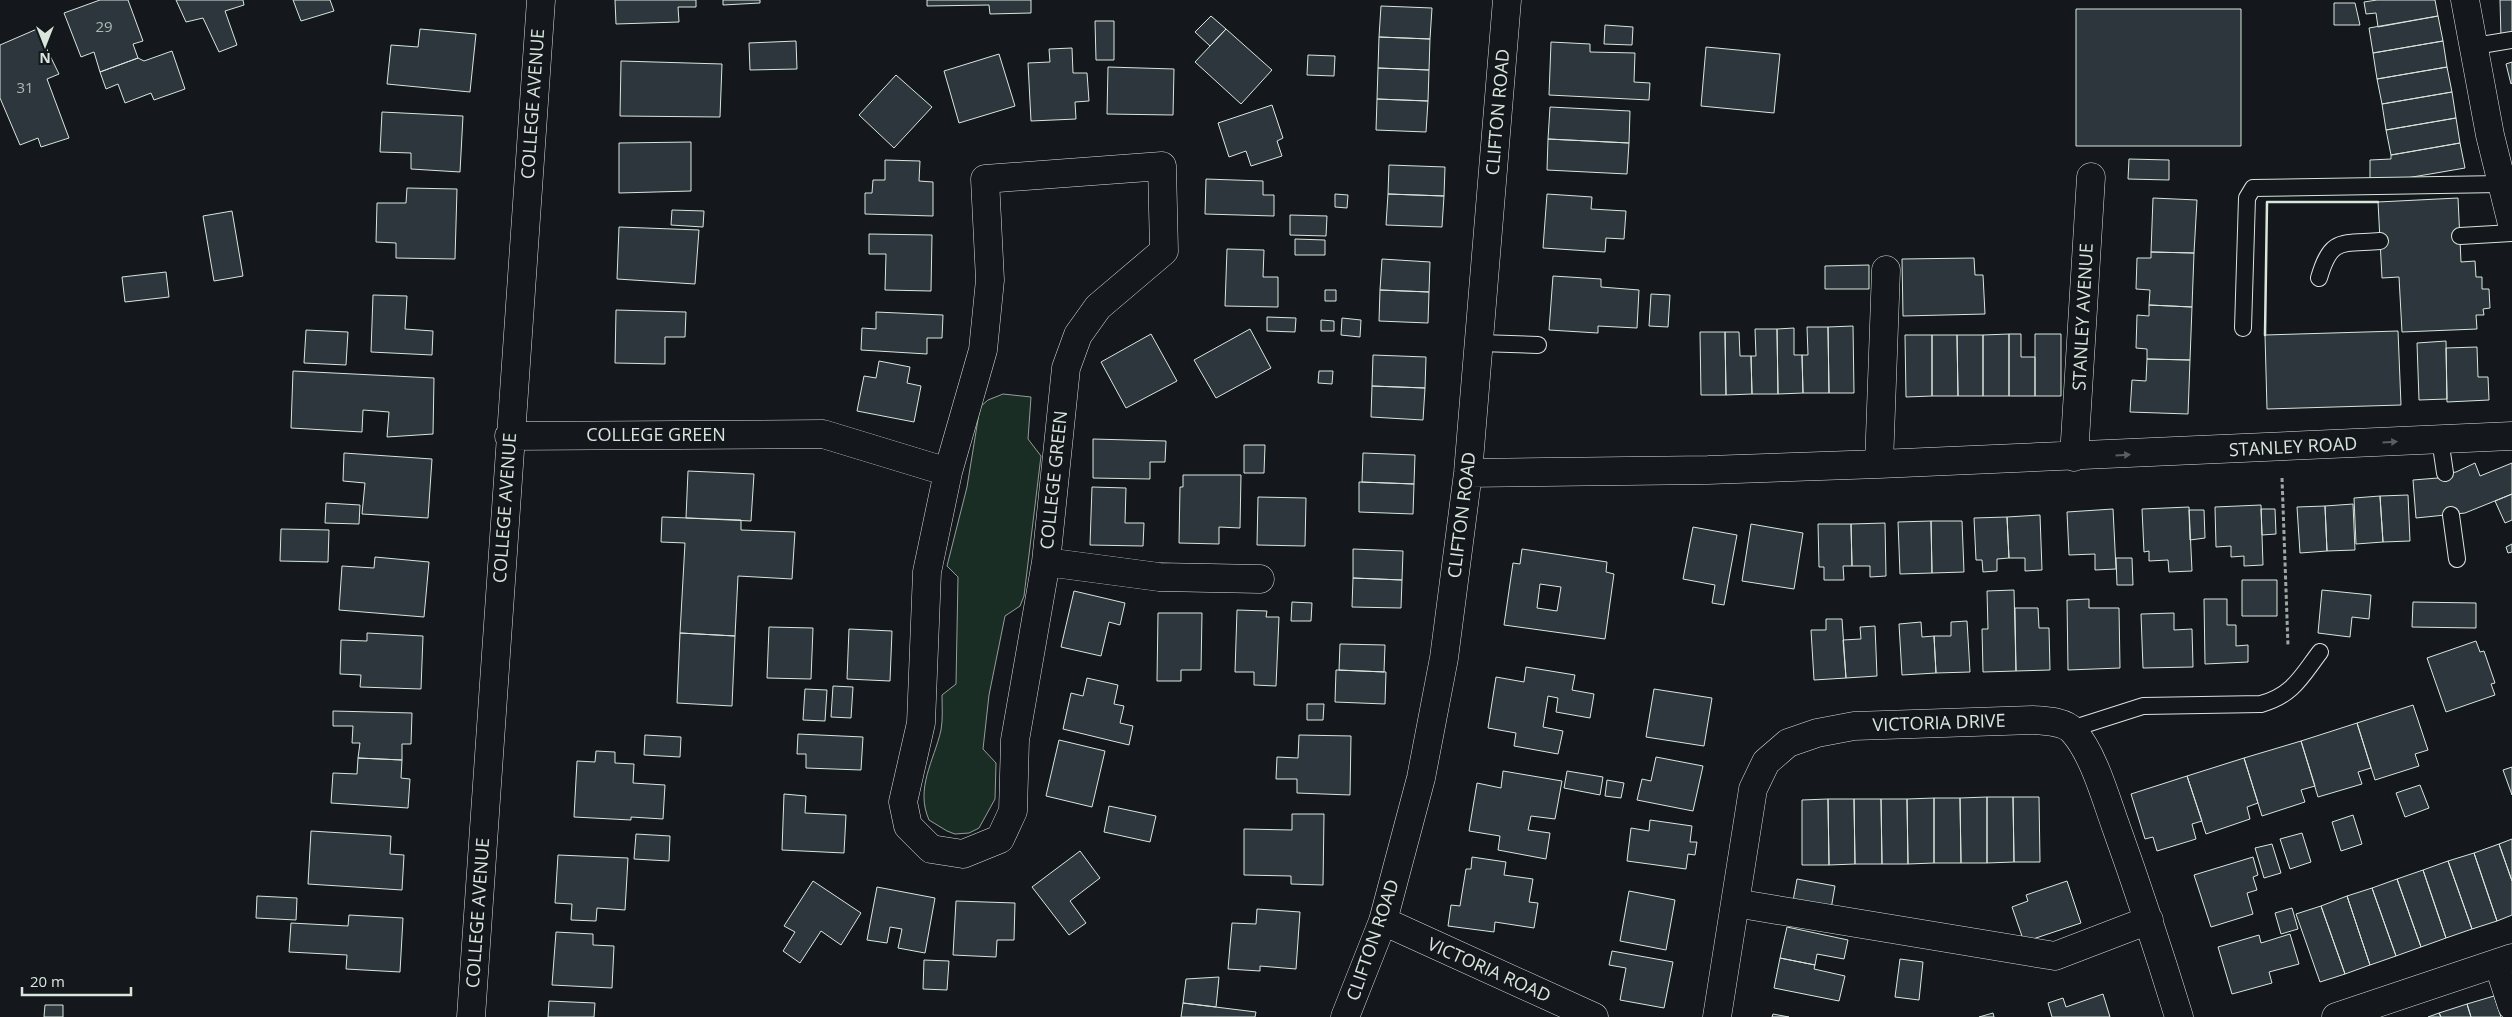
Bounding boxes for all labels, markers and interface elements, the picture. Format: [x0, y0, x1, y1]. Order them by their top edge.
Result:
house number: 29 [95, 16, 113, 36]
north arrow [20, 20, 70, 70]
street label: COLLEGE AVENUE [515, 28, 549, 180]
street label: CLIFTON ROAD [1480, 48, 1514, 176]
text: N [39, 49, 51, 68]
house number: 31 [16, 77, 34, 97]
street label: STANLEY AVENUE [2066, 243, 2098, 391]
street label: COLLEGE GREEN [1034, 409, 1072, 551]
street label: COLLEGE GREEN [586, 422, 726, 446]
street label: STANLEY ROAD [2228, 431, 2358, 461]
street label: COLLEGE AVENUE [487, 432, 521, 584]
one-way arrow [2382, 437, 2398, 445]
one-way arrow [2115, 450, 2131, 458]
street label: CLIFTON ROAD [1441, 451, 1481, 579]
street label: VICTORIA DRIVE [1872, 708, 2006, 736]
street label: COLLEGE AVENUE [460, 837, 494, 989]
street label: CLIFTON ROAD [1340, 876, 1404, 1004]
street label: VICTORIA ROAD [1424, 931, 1555, 1007]
scale bar [22, 964, 131, 996]
text: 20 m [30, 971, 65, 991]

